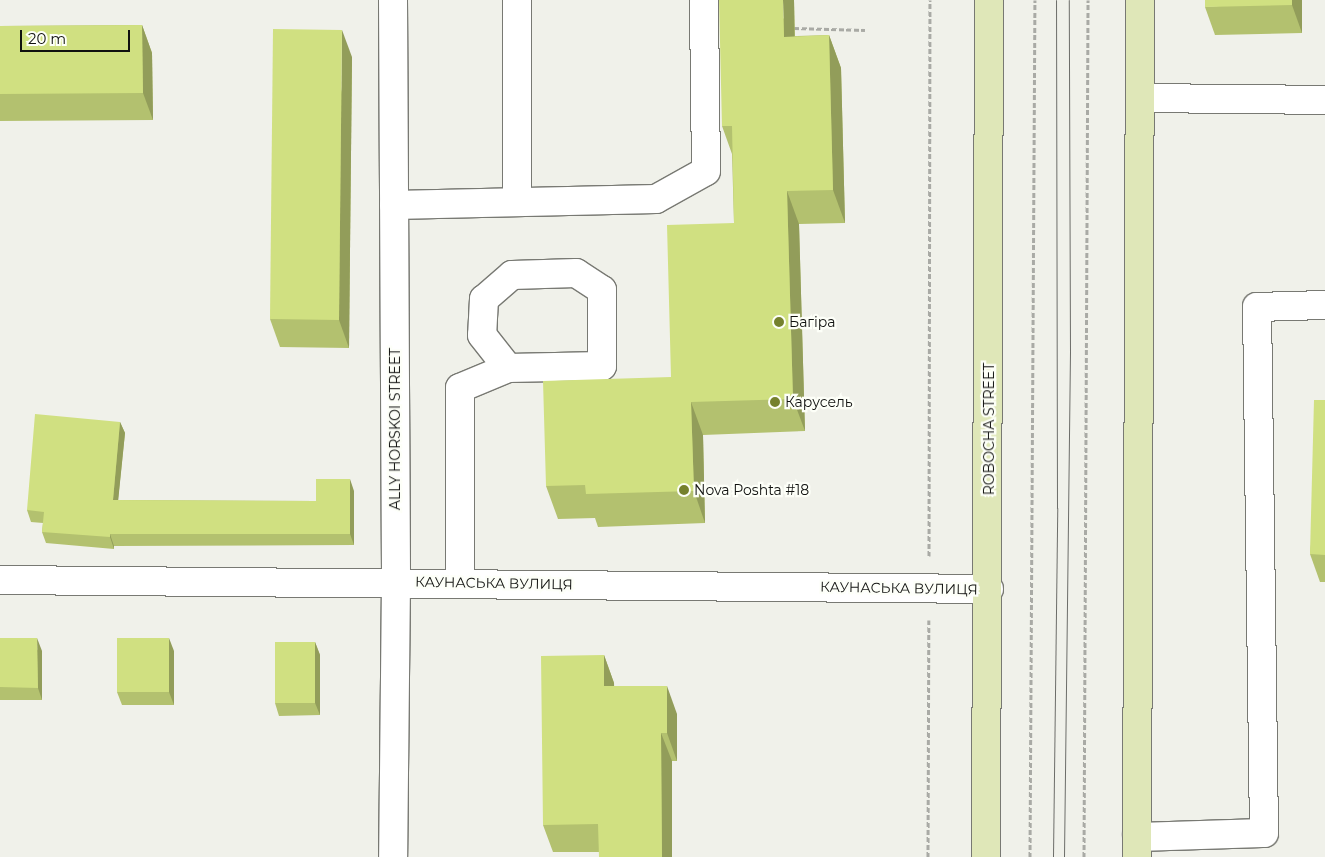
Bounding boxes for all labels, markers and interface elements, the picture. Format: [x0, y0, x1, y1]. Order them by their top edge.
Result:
scale bar [22, 20, 132, 52]
text: 20 m [28, 29, 66, 48]
place label: Багіра [789, 314, 836, 330]
marker: Багіра [773, 316, 785, 328]
street label: ALLY HORSKOI STREET [387, 348, 403, 510]
street label: ROBOCHA STREET [981, 363, 997, 495]
place label: Карусель [785, 394, 853, 410]
marker: Карусель [769, 396, 781, 408]
place label: Nova Poshta #18 [694, 482, 809, 498]
marker: Nova Poshta #18 [678, 484, 690, 496]
street label: КАУНАСЬКА ВУЛИЦЯ [415, 573, 573, 593]
street label: КАУНАСЬКА ВУЛИЦЯ [820, 578, 978, 598]

